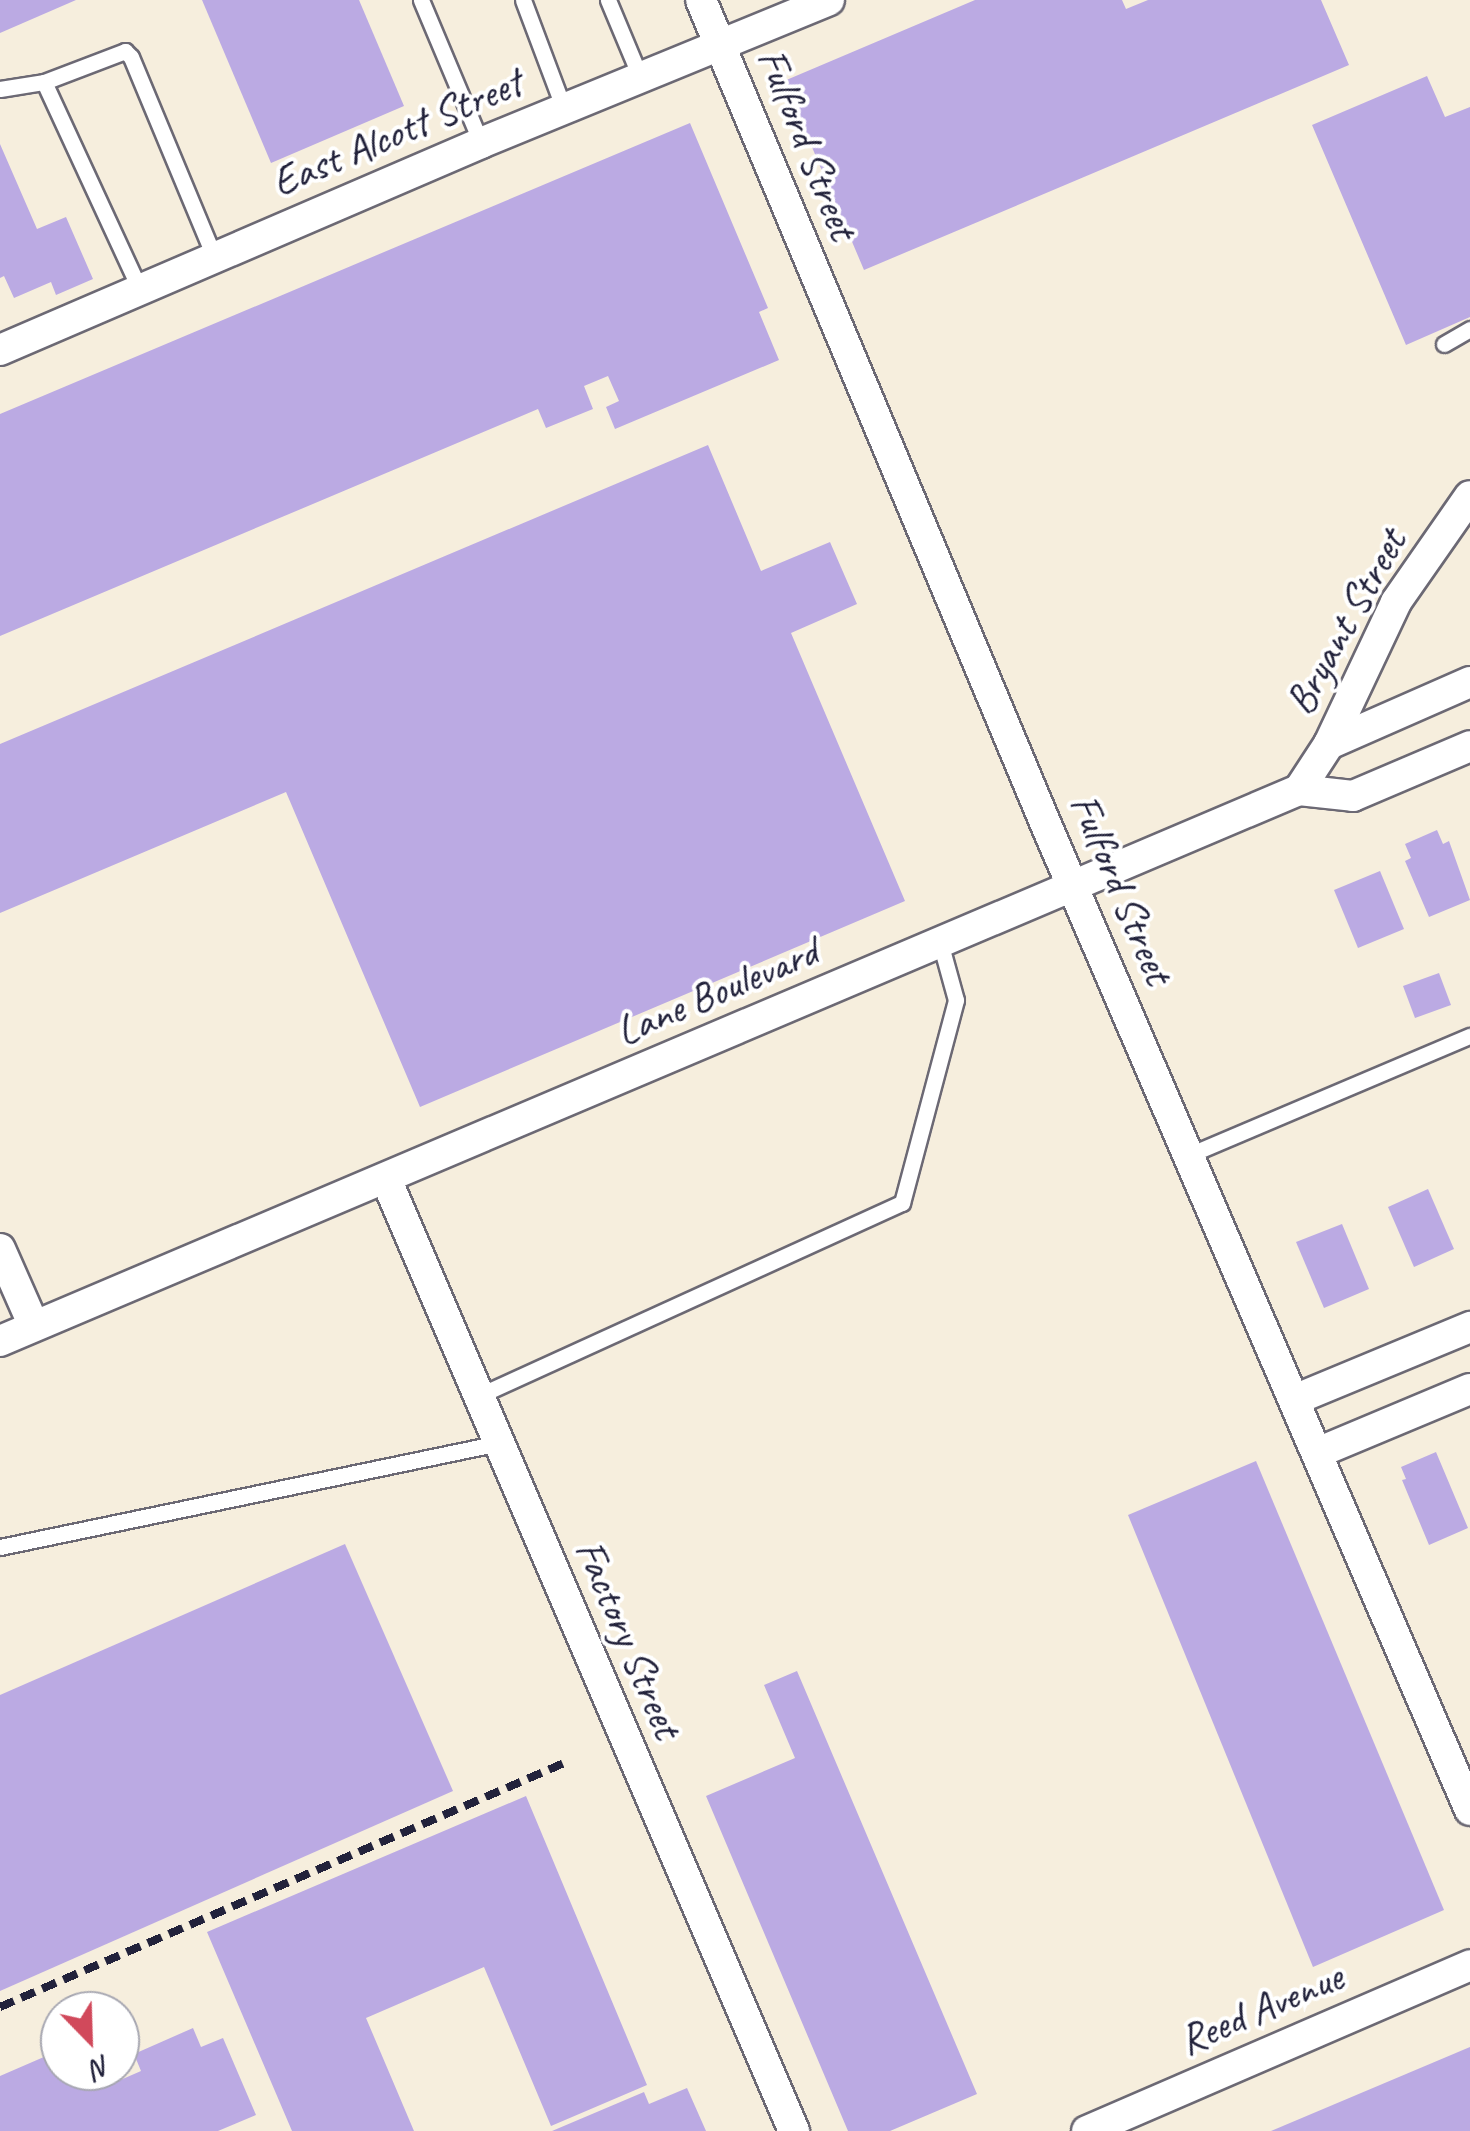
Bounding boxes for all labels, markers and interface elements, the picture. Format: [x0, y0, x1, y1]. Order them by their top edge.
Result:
street label: Fulford Street [746, 41, 868, 247]
street label: East Alcott Street [265, 58, 529, 208]
street label: Bryant Street [1274, 521, 1418, 723]
street label: Fulford Street [1058, 786, 1184, 992]
street label: Lane Boulevard [608, 927, 826, 1057]
street label: Factory Street [564, 1532, 692, 1746]
street label: Reed Avenue [1172, 1952, 1350, 2066]
north arrow [40, 1991, 140, 2091]
text: N [86, 2048, 116, 2087]

